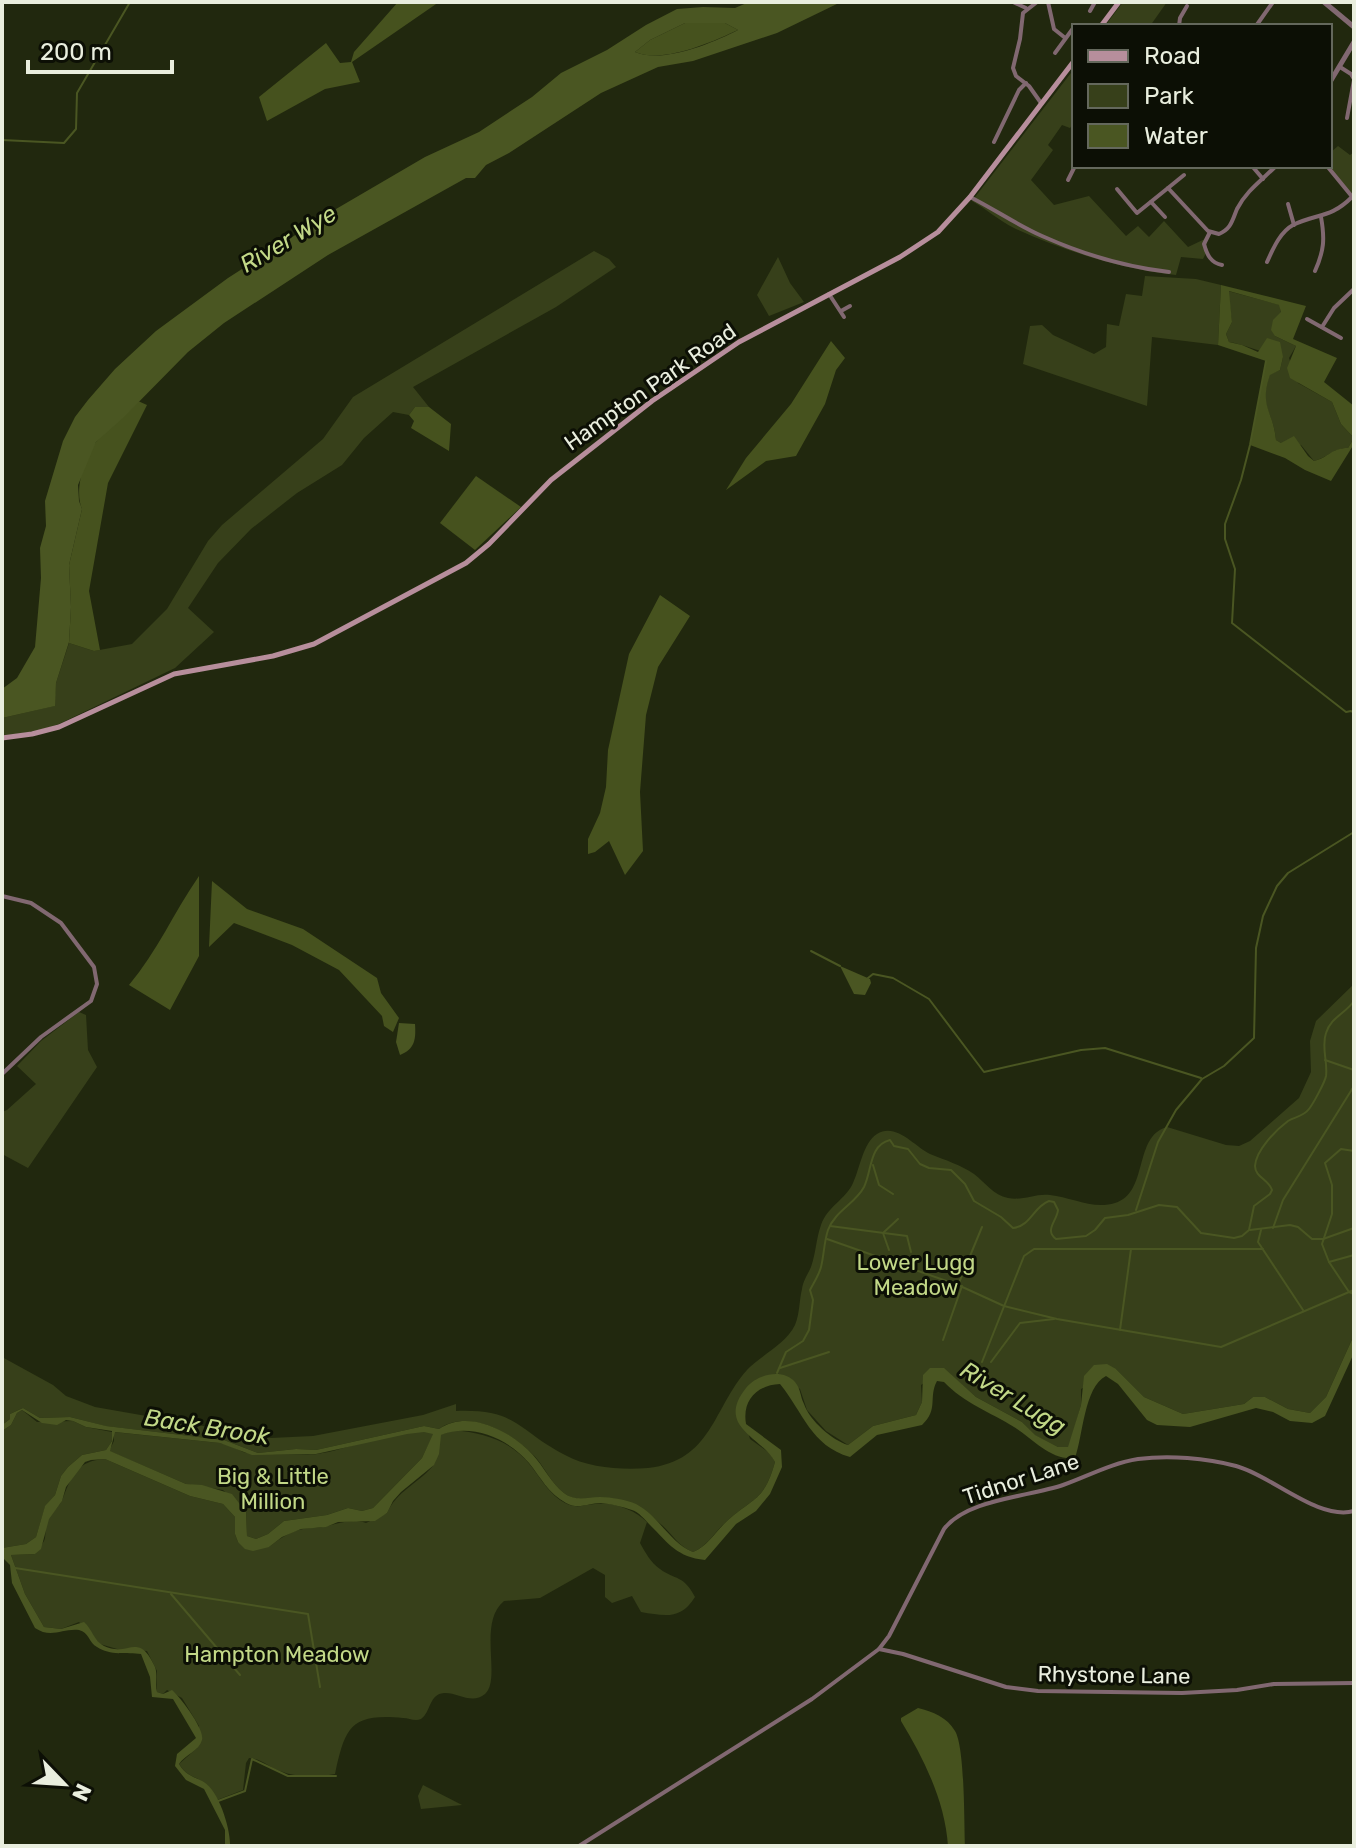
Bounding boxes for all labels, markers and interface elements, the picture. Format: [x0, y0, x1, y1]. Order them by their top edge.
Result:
scale bar [28, 24, 172, 74]
legend [1072, 24, 1332, 168]
text: 200 m [40, 38, 112, 66]
text: Road [1144, 42, 1201, 70]
text: Park [1144, 82, 1195, 110]
text: Water [1144, 122, 1208, 150]
water label: River Wye [235, 199, 341, 279]
street label: Hampton Park Road [559, 318, 741, 456]
park label: Lower Lugg Meadow [857, 1249, 975, 1301]
water label: River Lugg [955, 1356, 1071, 1440]
water label: Back Brook [142, 1403, 272, 1451]
street label: Tidnor Lane [960, 1448, 1082, 1510]
park label: Big & Little Million [217, 1463, 329, 1515]
park label: Hampton Meadow [184, 1641, 370, 1668]
street label: Rhystone Lane [1037, 1660, 1191, 1690]
north arrow [24, 1744, 104, 1824]
text: N [66, 1779, 97, 1805]

